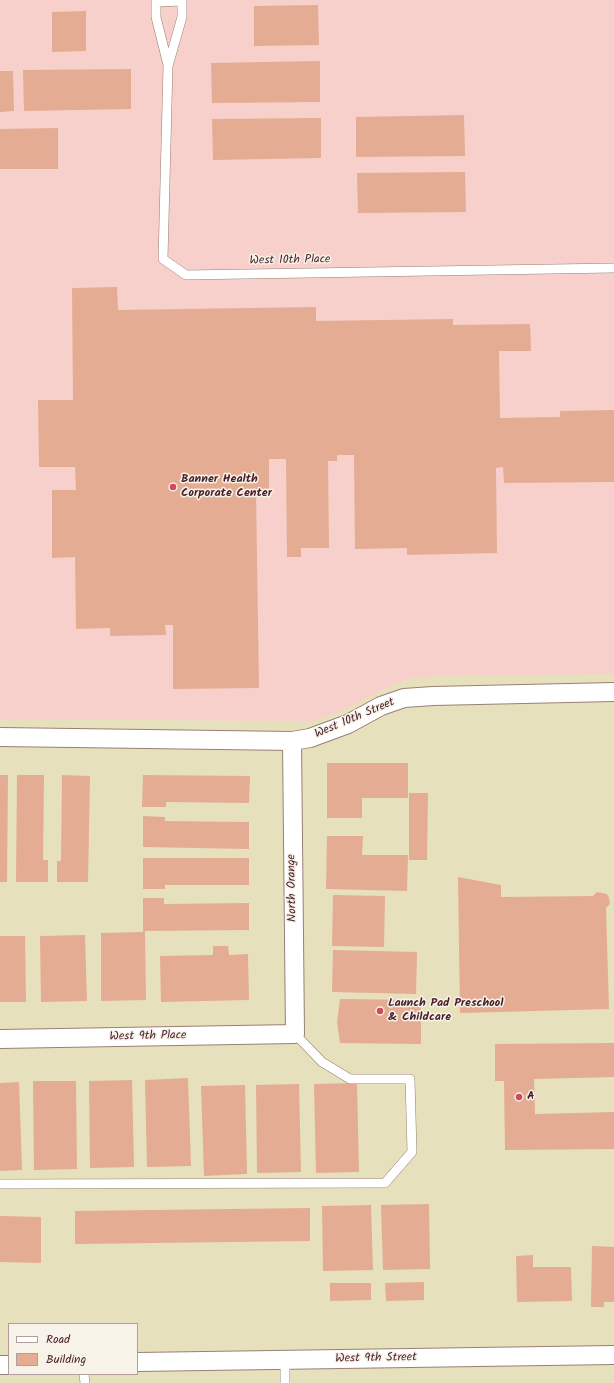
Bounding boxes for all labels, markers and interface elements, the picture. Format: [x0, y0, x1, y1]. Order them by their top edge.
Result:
street label: West 10th Place [249, 253, 331, 269]
place label: Banner Health Corporate Center [181, 473, 272, 501]
marker: Banner Health Corporate Center [168, 482, 178, 492]
street label: West 10th Street [313, 696, 397, 742]
street label: North Orange [285, 854, 301, 922]
place label: Launch Pad Preschool & Childcare [388, 997, 503, 1025]
marker: Launch Pad Preschool & Childcare [375, 1006, 385, 1016]
street label: West 9th Place [109, 1029, 187, 1045]
place label: A [527, 1090, 535, 1104]
marker: A [514, 1092, 524, 1102]
legend [8, 1323, 138, 1375]
text: Road [46, 1330, 70, 1349]
text: Building [46, 1350, 86, 1369]
street label: West 9th Street [335, 1351, 417, 1367]

